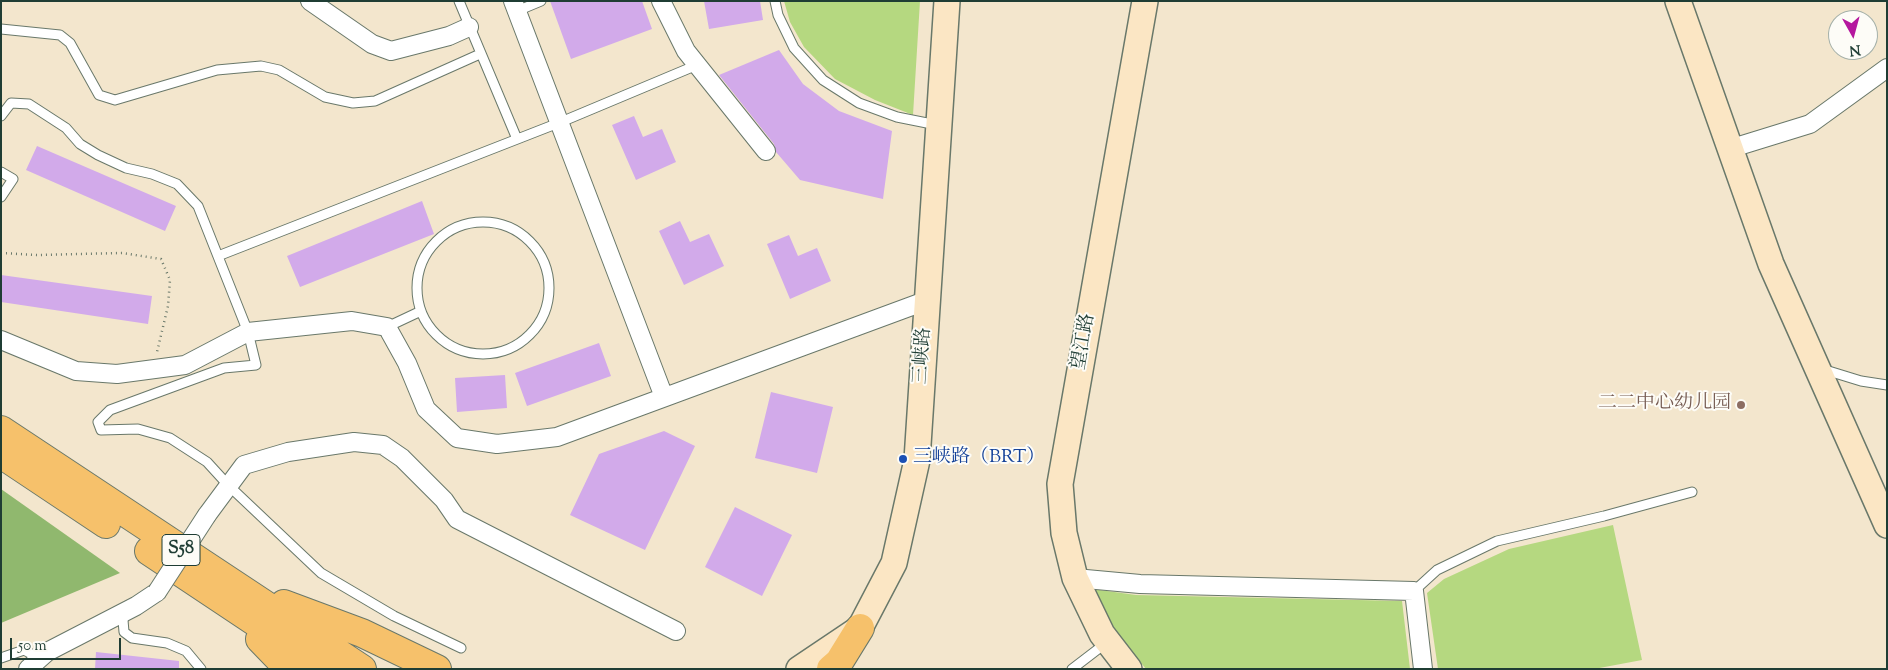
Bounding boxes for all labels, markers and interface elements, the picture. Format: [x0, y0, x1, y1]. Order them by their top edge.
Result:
north arrow [1828, 10, 1878, 60]
text: N [1848, 38, 1861, 60]
street label: 望江路 [1069, 312, 1101, 372]
street label: 三峡路 [911, 327, 937, 385]
place label: 二二中心幼儿园 [1598, 394, 1731, 416]
marker: 二二中心幼儿园 [1735, 399, 1747, 411]
place label: 三峡路（BRT） [913, 448, 1045, 470]
marker: 三峡路（BRT） [897, 453, 909, 465]
road number: S58 [162, 534, 200, 566]
scale bar [12, 628, 124, 660]
text: 50 m [18, 636, 47, 657]

